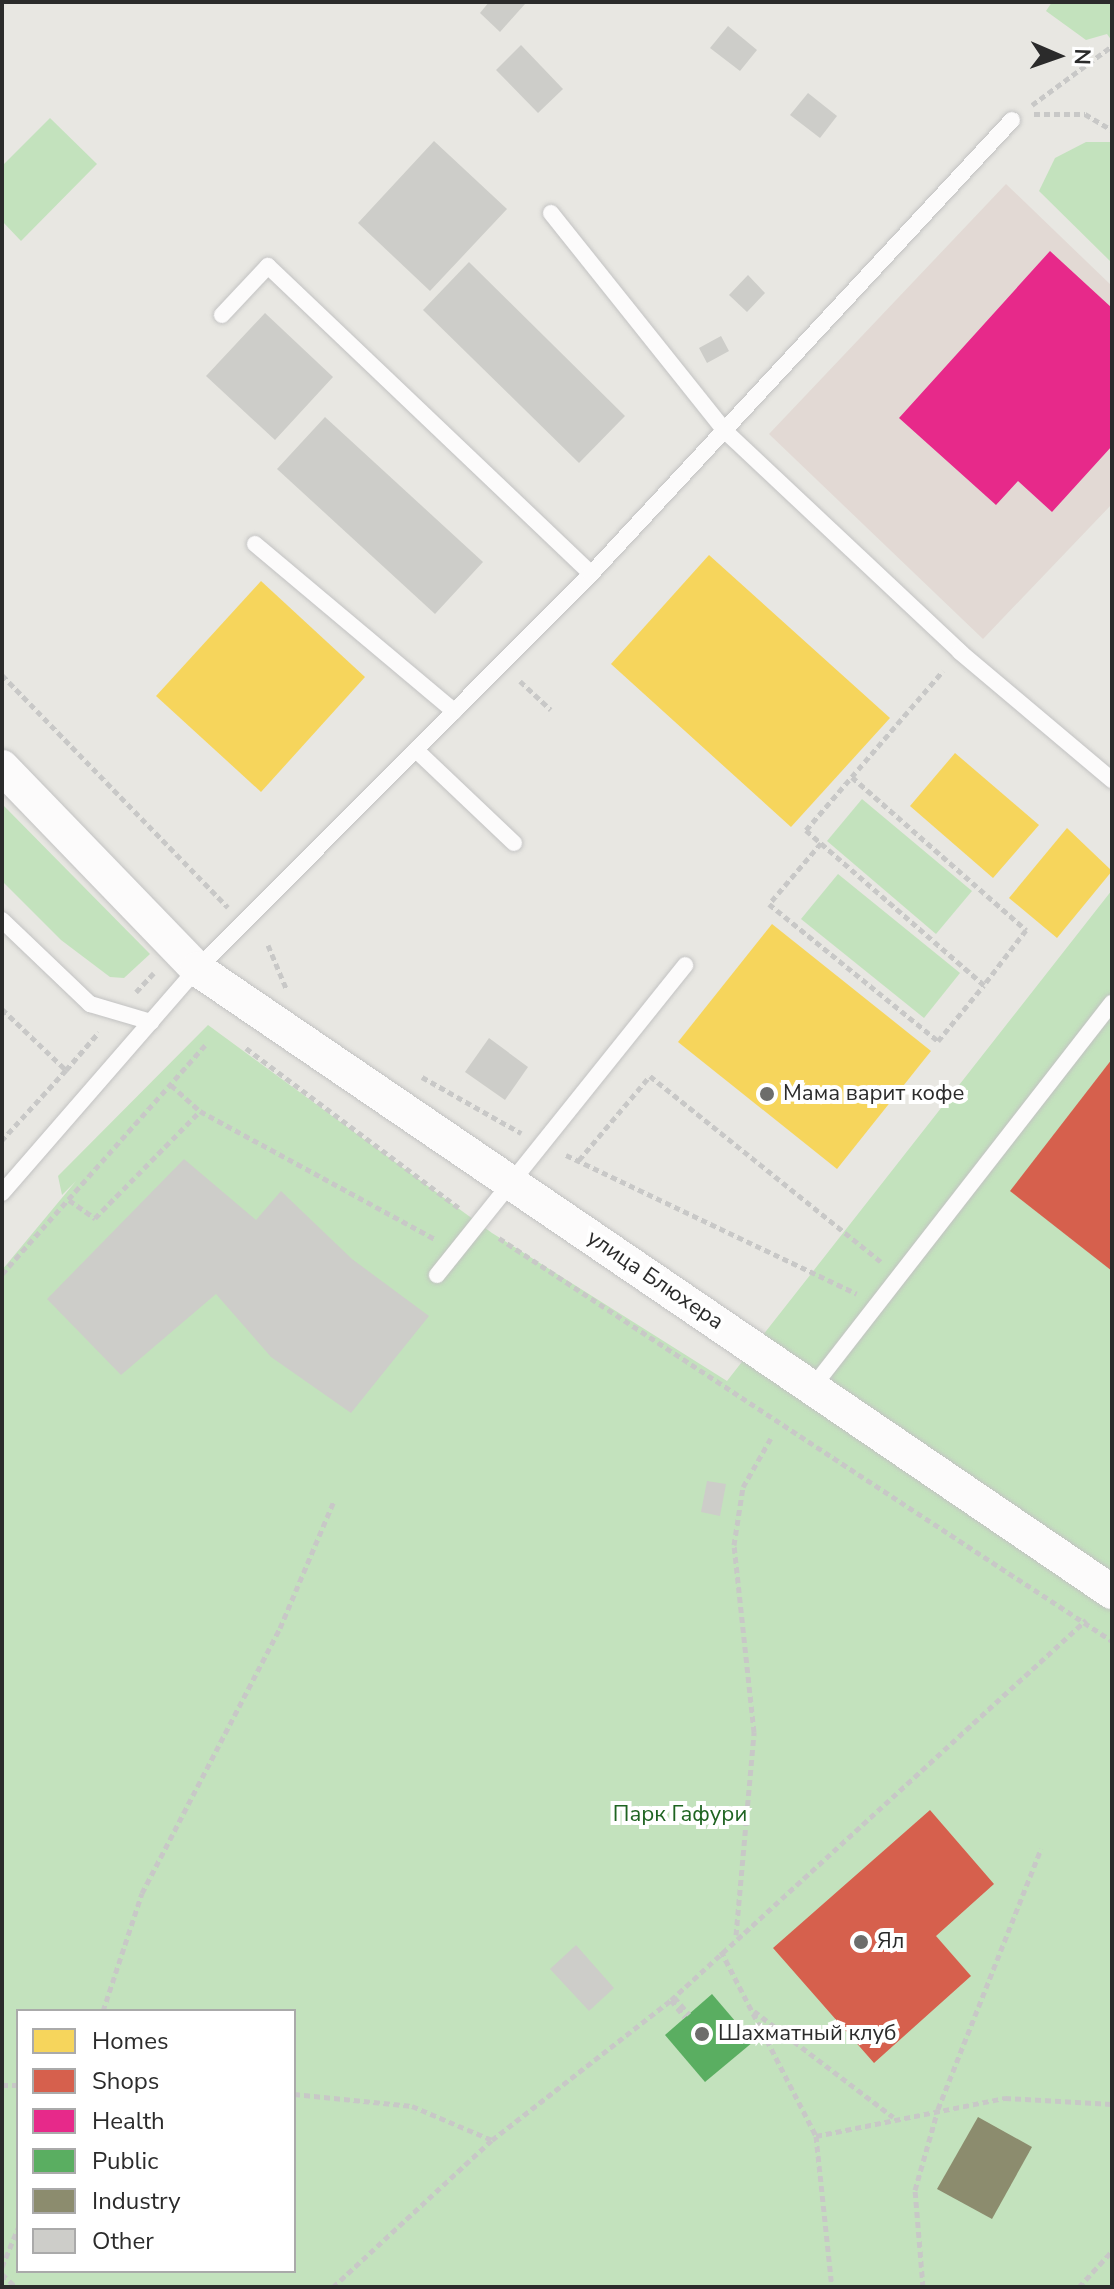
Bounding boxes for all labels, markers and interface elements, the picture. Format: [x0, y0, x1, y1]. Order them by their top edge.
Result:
north arrow [1018, 16, 1098, 96]
text: N [1067, 48, 1097, 66]
place label: Мама варит кофе [783, 1081, 964, 1107]
marker: Мама варит кофе [758, 1085, 776, 1103]
street label: улица Блюхера [582, 1225, 728, 1335]
park label: Парк Гафури [613, 1802, 747, 1828]
place label: Ял [877, 1929, 904, 1955]
marker: Ял [852, 1933, 870, 1951]
legend [16, 2009, 296, 2273]
place label: Шахматный клуб [718, 2021, 897, 2047]
text: Homes [92, 2025, 168, 2057]
marker: Шахматный клуб [693, 2025, 711, 2043]
text: Shops [92, 2065, 159, 2097]
text: Health [92, 2105, 165, 2137]
text: Public [92, 2145, 158, 2177]
text: Industry [92, 2185, 181, 2217]
text: Other [92, 2225, 154, 2257]

